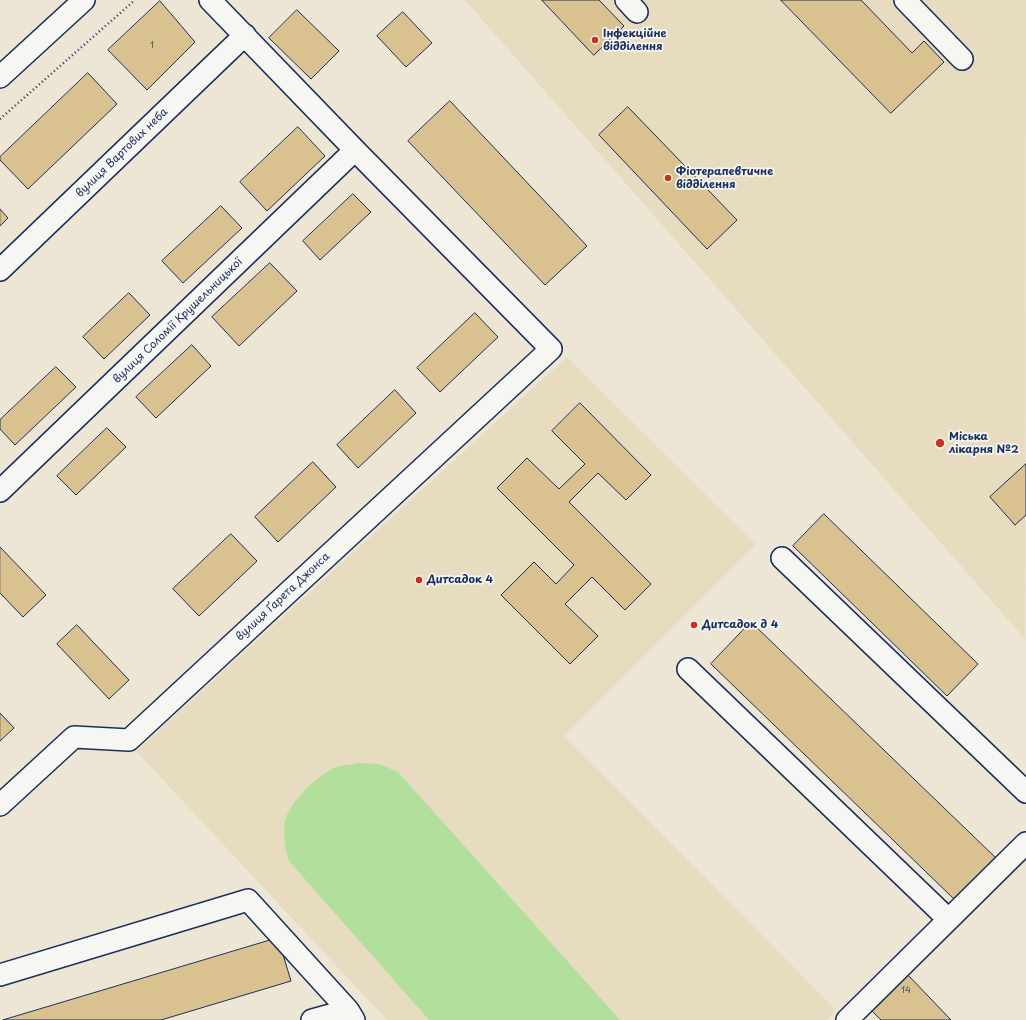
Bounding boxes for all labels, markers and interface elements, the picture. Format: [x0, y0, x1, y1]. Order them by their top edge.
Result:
place label: Інфекційне відділення [603, 27, 667, 53]
marker: Інфекційне відділення [590, 35, 600, 45]
house number: 1 [150, 41, 154, 51]
street label: вулиця Вартових неба [73, 106, 171, 200]
place label: Фіотерапевтичне відділення [676, 165, 773, 191]
marker: Фіотерапевтичне відділення [663, 173, 673, 183]
street label: вулиця Соломії Крушельницької [111, 256, 245, 386]
place label: Міська лікарня №2 [949, 430, 1019, 456]
marker: Міська лікарня №2 [934, 437, 946, 449]
street label: вулиця Ґарета Джонса [233, 550, 333, 644]
place label: Дитсадок 4 [427, 573, 493, 587]
marker: Дитсадок 4 [414, 575, 424, 585]
place label: Дитсадок д 4 [702, 618, 778, 632]
marker: Дитсадок д 4 [689, 620, 699, 630]
house number: 14 [901, 986, 911, 996]

